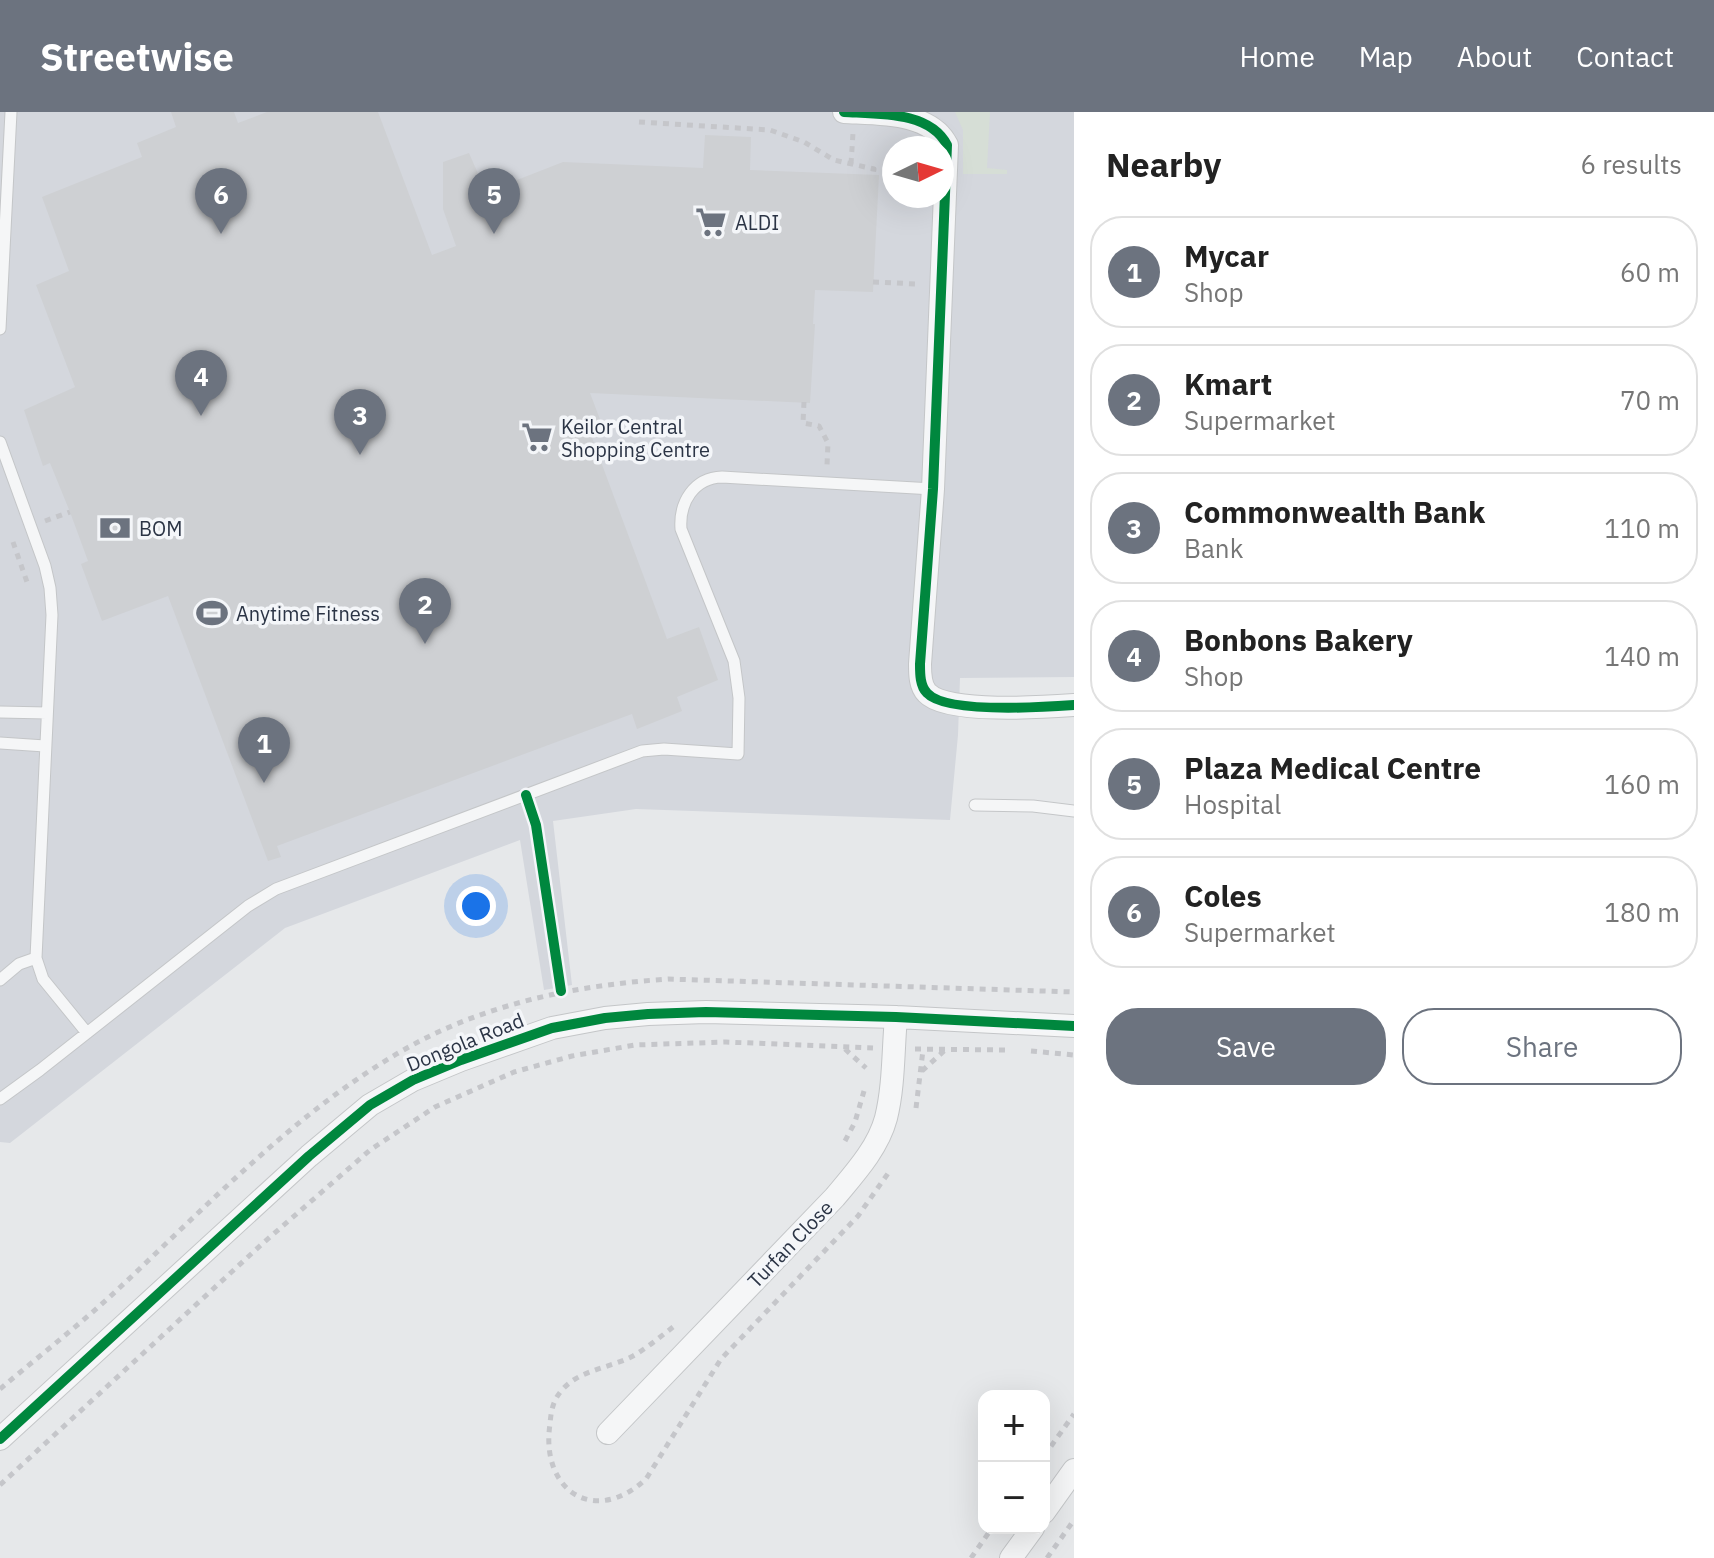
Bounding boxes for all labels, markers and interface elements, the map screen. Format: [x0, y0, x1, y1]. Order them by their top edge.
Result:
text: Streetwise [40, 32, 234, 81]
text: Home [1239, 38, 1315, 75]
text: Map [1359, 38, 1413, 75]
text: About [1457, 38, 1532, 75]
text: Contact [1576, 38, 1674, 75]
north arrow [882, 136, 954, 208]
text: Nearby [1106, 142, 1221, 186]
text: 6 results [1580, 147, 1682, 181]
pin: 6 [195, 168, 247, 234]
pin: 5 [468, 168, 520, 234]
supermarket icon: ALDI [694, 205, 728, 239]
place label: ALDI [735, 209, 779, 236]
text: Mycar [1184, 236, 1269, 275]
text: 1 [1126, 255, 1142, 289]
text: 60 m [1620, 255, 1680, 289]
text: Shop [1184, 275, 1244, 309]
pin: 4 [175, 350, 227, 416]
text: Kmart [1184, 364, 1272, 403]
text: 2 [1126, 383, 1142, 417]
text: 70 m [1620, 383, 1680, 417]
pin: 3 [334, 389, 386, 455]
text: Supermarket [1184, 403, 1336, 437]
place label: Keilor Central Shopping Centre [561, 413, 710, 463]
supermarket icon: Keilor Central Shopping Centre [520, 420, 554, 454]
text: Commonwealth Bank [1184, 492, 1485, 531]
bank icon: BOM [98, 511, 132, 545]
text: 3 [1126, 511, 1142, 545]
text: 110 m [1604, 511, 1680, 545]
place label: BOM [139, 515, 182, 542]
text: Bank [1184, 531, 1243, 565]
pin: 2 [399, 578, 451, 644]
sports icon: Anytime Fitness [195, 596, 229, 630]
place label: Anytime Fitness [236, 600, 380, 627]
text: Bonbons Bakery [1184, 620, 1413, 659]
text: 4 [1126, 639, 1142, 673]
text: 140 m [1604, 639, 1680, 673]
text: Shop [1184, 659, 1244, 693]
pin: 1 [238, 717, 290, 783]
text: Plaza Medical Centre [1184, 748, 1481, 787]
text: 5 [1126, 767, 1142, 801]
text: 160 m [1604, 767, 1680, 801]
text: Hospital [1184, 787, 1281, 821]
text: Coles [1184, 876, 1262, 915]
your location [456, 886, 496, 926]
text: 6 [1126, 895, 1142, 929]
text: 180 m [1604, 895, 1680, 929]
text: Supermarket [1184, 915, 1336, 949]
street label: Dongola Road [402, 1006, 528, 1078]
button: Save [1106, 1008, 1386, 1085]
button: Share [1402, 1008, 1682, 1085]
street label: Turfan Close [741, 1194, 839, 1294]
map controls [978, 1390, 1050, 1534]
button: + [978, 1390, 1050, 1462]
button: − [978, 1462, 1050, 1534]

